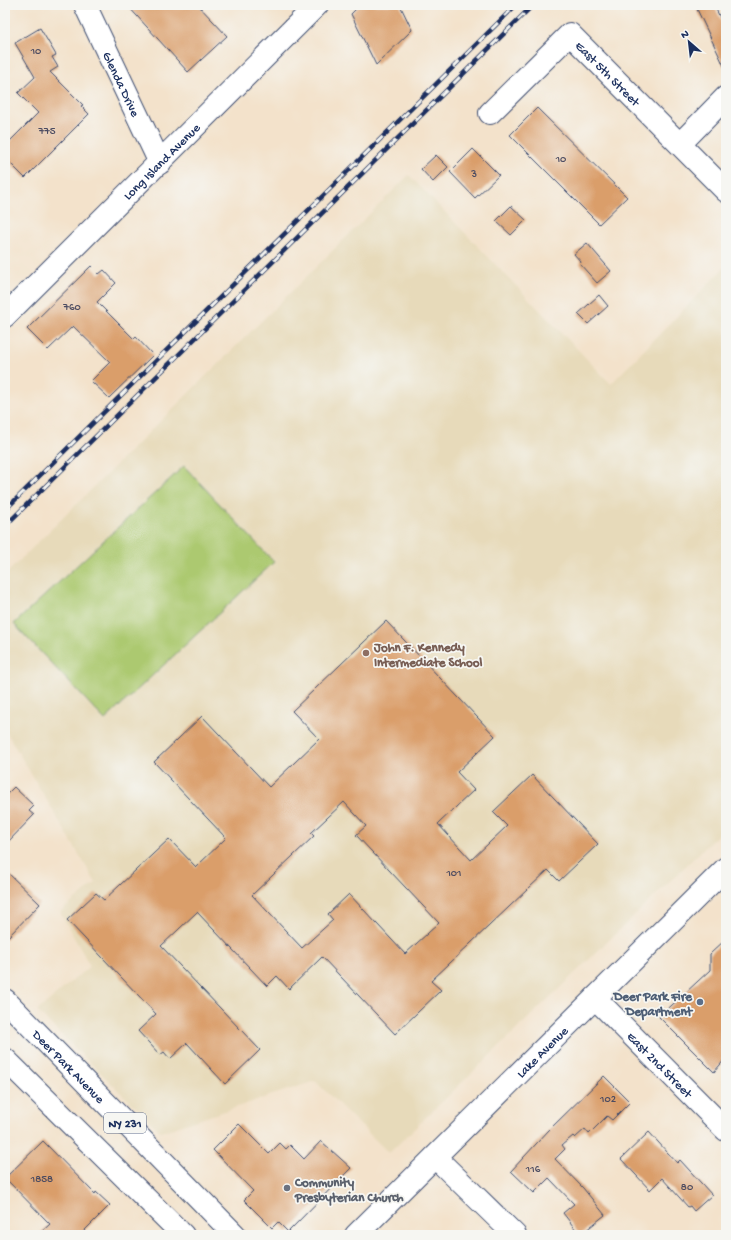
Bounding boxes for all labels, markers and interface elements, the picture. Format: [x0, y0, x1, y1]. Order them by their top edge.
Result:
north arrow [669, 22, 709, 62]
text: N [679, 28, 691, 42]
street label: East 5th Street [571, 39, 643, 111]
house number: 10 [30, 46, 41, 58]
street label: Glenda Drive [98, 50, 142, 120]
street label: Long Island Avenue [121, 121, 204, 204]
house number: 775 [37, 126, 56, 138]
house number: 10 [555, 154, 566, 166]
house number: 3 [470, 169, 477, 181]
house number: 760 [62, 302, 81, 314]
place label: John F. Kennedy Intermediate School [373, 641, 483, 671]
marker: John F. Kennedy Intermediate School [361, 648, 371, 658]
house number: 101 [445, 868, 462, 880]
place label: Deer Park Fire Department [613, 990, 694, 1021]
marker: Deer Park Fire Department [695, 997, 705, 1007]
street label: Lake Avenue [514, 1024, 572, 1082]
street label: Deer Park Avenue [28, 1027, 107, 1107]
street label: East 2nd Street [623, 1030, 696, 1103]
house number: 102 [599, 1094, 617, 1106]
road number: NY 231 [104, 1113, 146, 1133]
house number: 116 [525, 1164, 541, 1176]
house number: 1858 [30, 1174, 53, 1186]
place label: Community Presbyterian Church [294, 1176, 404, 1206]
house number: 80 [681, 1182, 693, 1194]
marker: Community Presbyterian Church [282, 1183, 292, 1193]

